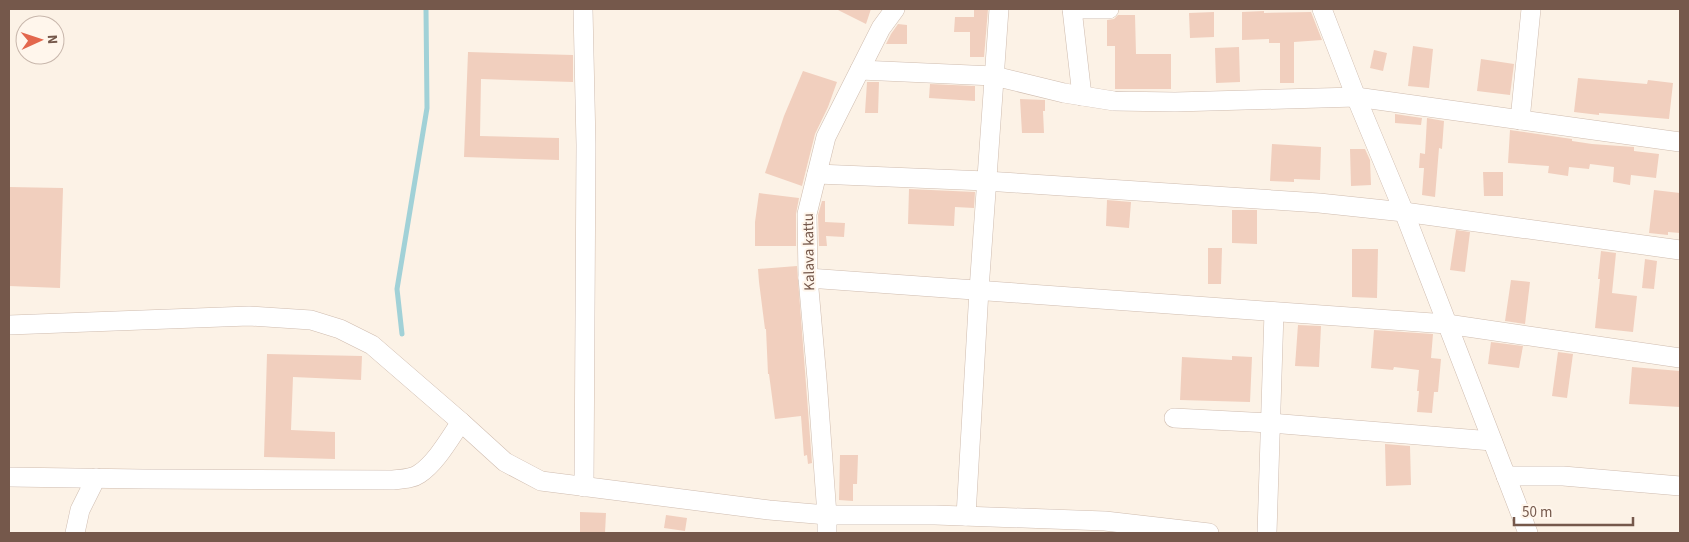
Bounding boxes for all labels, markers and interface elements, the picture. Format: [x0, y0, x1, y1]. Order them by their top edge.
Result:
north arrow [15, 15, 65, 65]
text: N [42, 34, 62, 45]
street label: Kalava kattu [798, 213, 820, 291]
scale bar [1514, 494, 1633, 526]
text: 50 m [1522, 502, 1552, 523]

